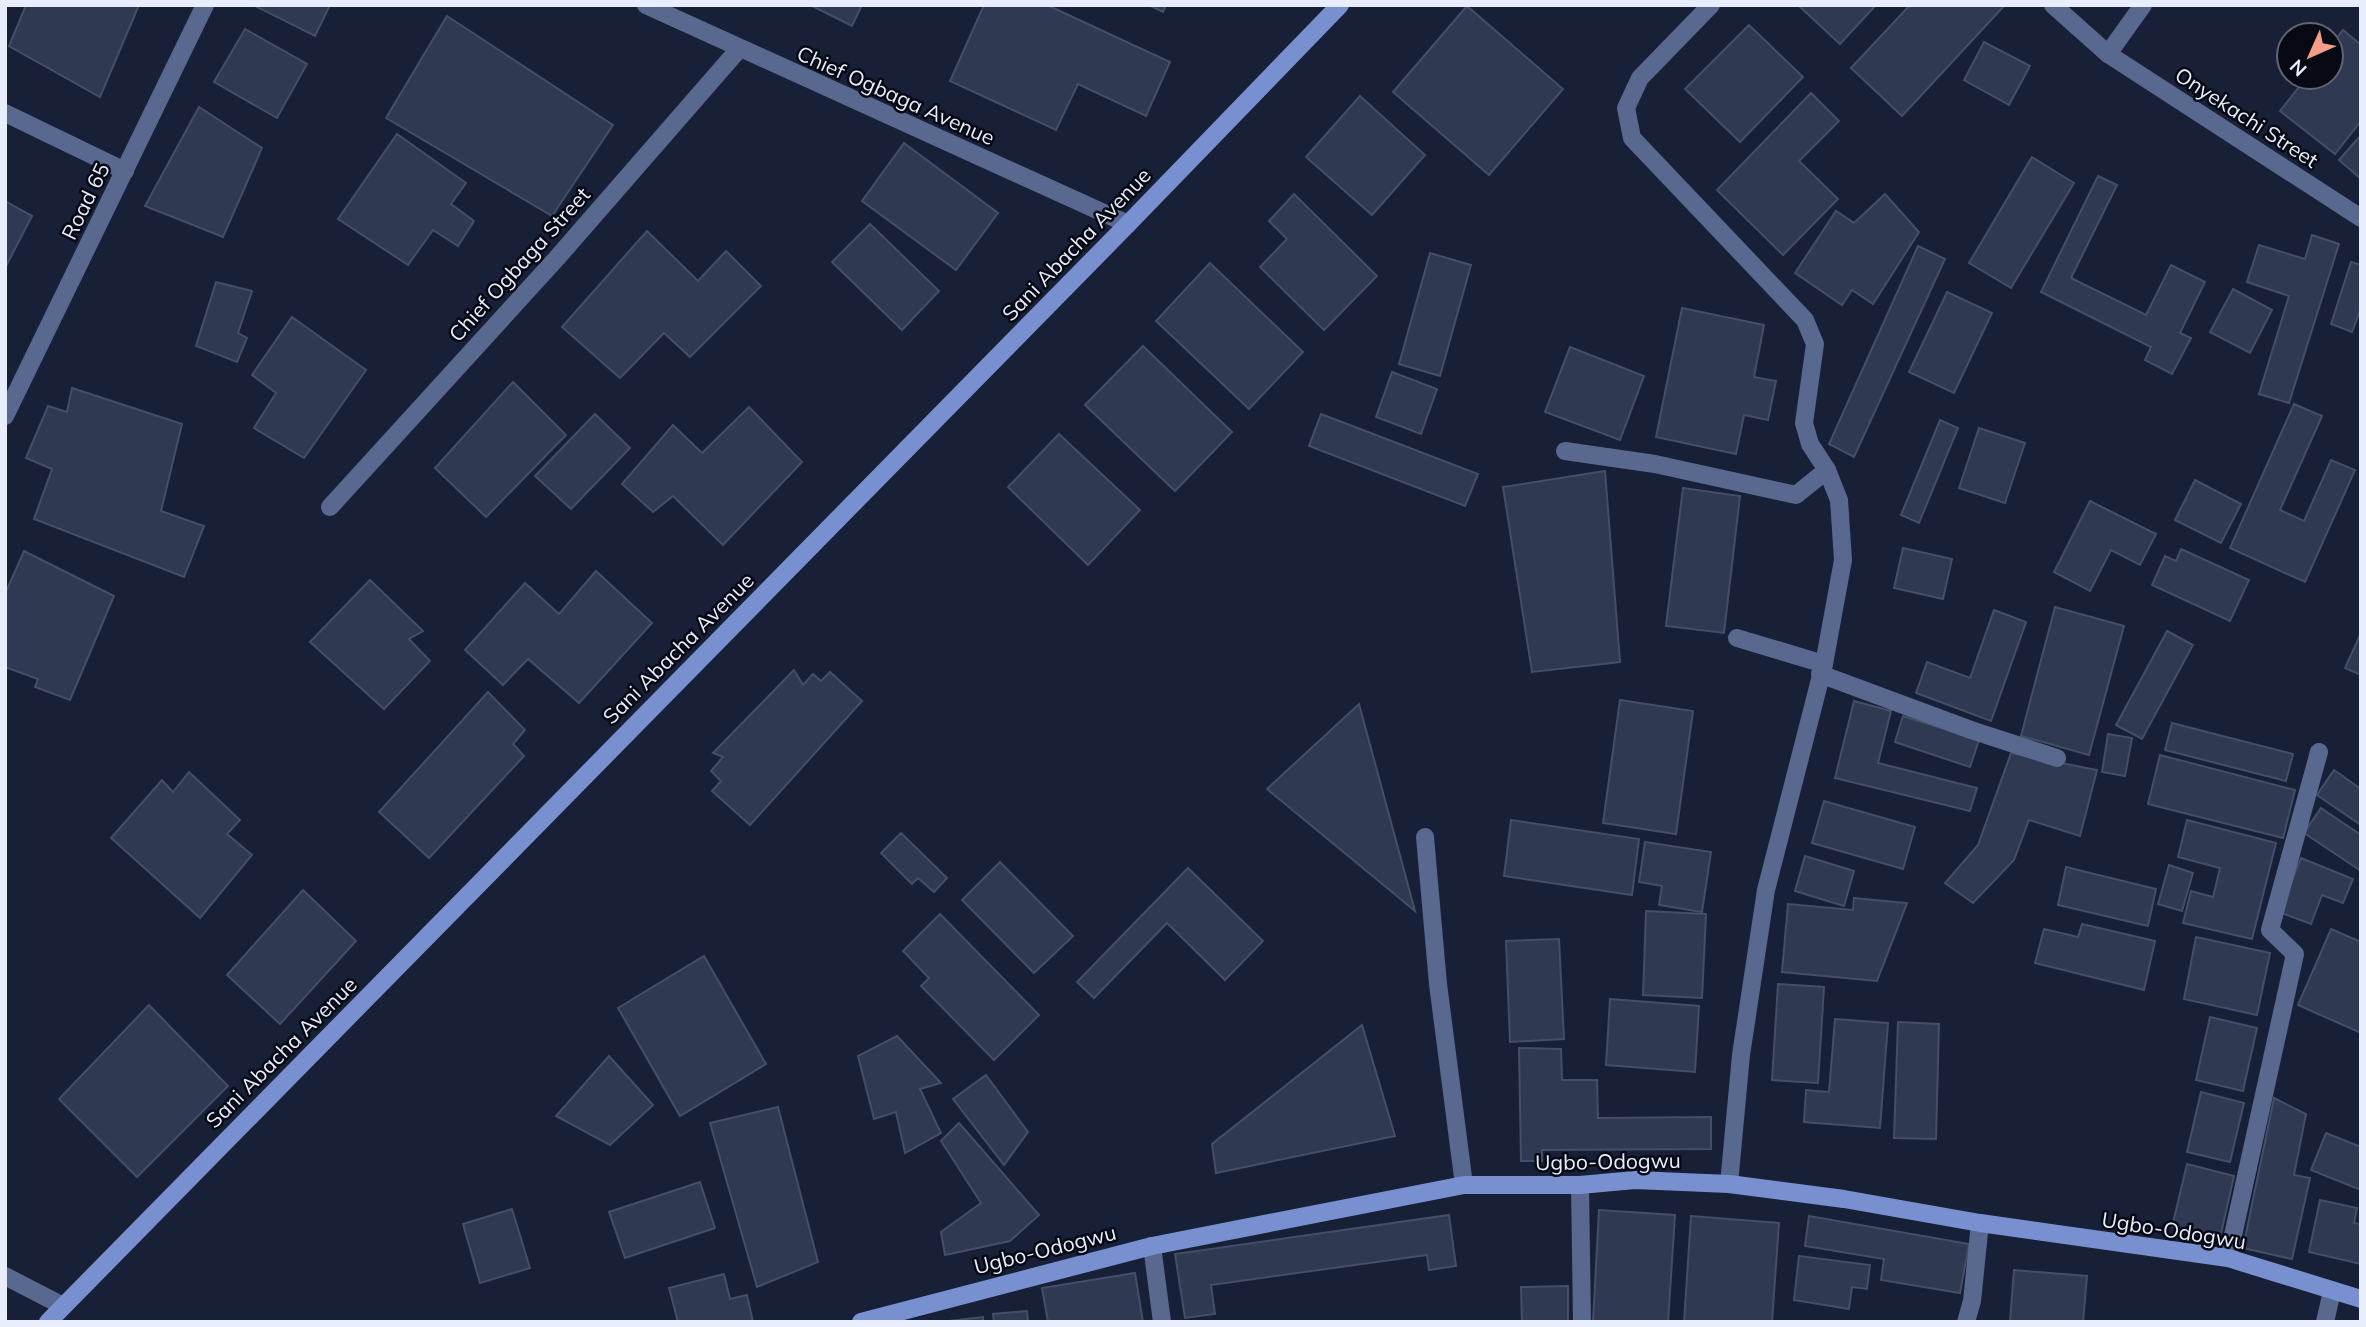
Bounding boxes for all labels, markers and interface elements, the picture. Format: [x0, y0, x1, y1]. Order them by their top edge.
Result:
north arrow [2275, 21, 2345, 91]
street label: Chief Ogbaga Avenue [793, 40, 999, 150]
text: N [2284, 54, 2312, 82]
street label: Onyekachi Street [2171, 61, 2323, 173]
street label: Road 65 [55, 158, 115, 244]
street label: Sani Abacha Avenue [996, 162, 1156, 326]
street label: Chief Ogbaga Street [443, 182, 595, 346]
street label: Sani Abacha Avenue [597, 567, 759, 729]
street label: Sani Abacha Avenue [200, 971, 362, 1133]
street label: Ugbo-Odogwu [1535, 1147, 1681, 1175]
street label: Ugbo-Odogwu [2100, 1206, 2248, 1254]
street label: Ugbo-Odogwu [971, 1219, 1119, 1279]

